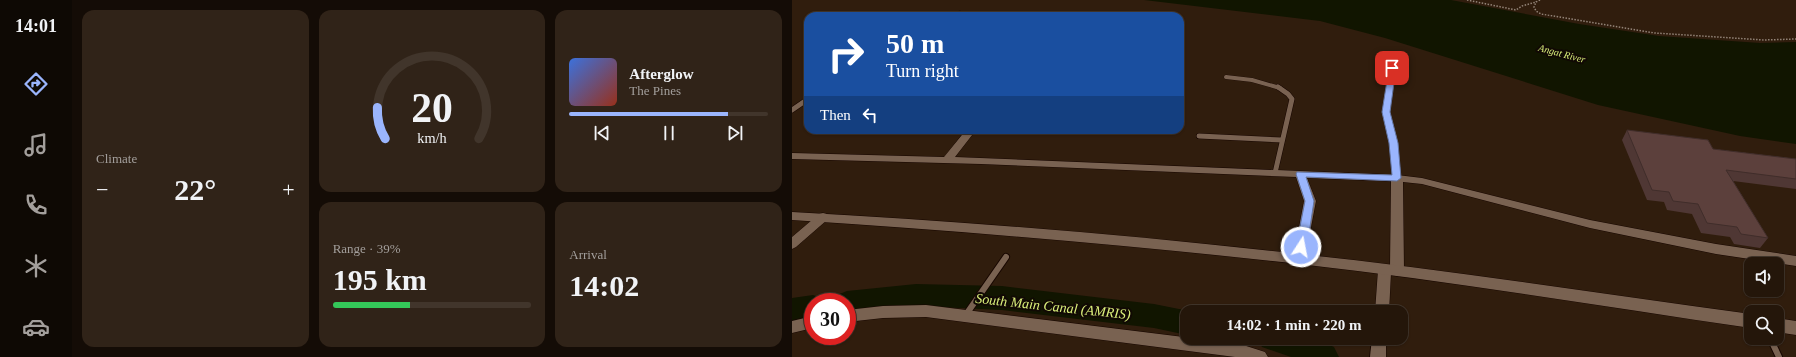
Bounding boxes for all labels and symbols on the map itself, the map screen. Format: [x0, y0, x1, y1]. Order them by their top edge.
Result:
water label: Angat River [1536, 42, 1587, 65]
pin [1375, 51, 1409, 85]
position arrow [1280, 226, 1322, 268]
water label: South Main Canal (AMRIS) [975, 291, 1132, 323]
speed limit sign: 30 [804, 293, 856, 345]

